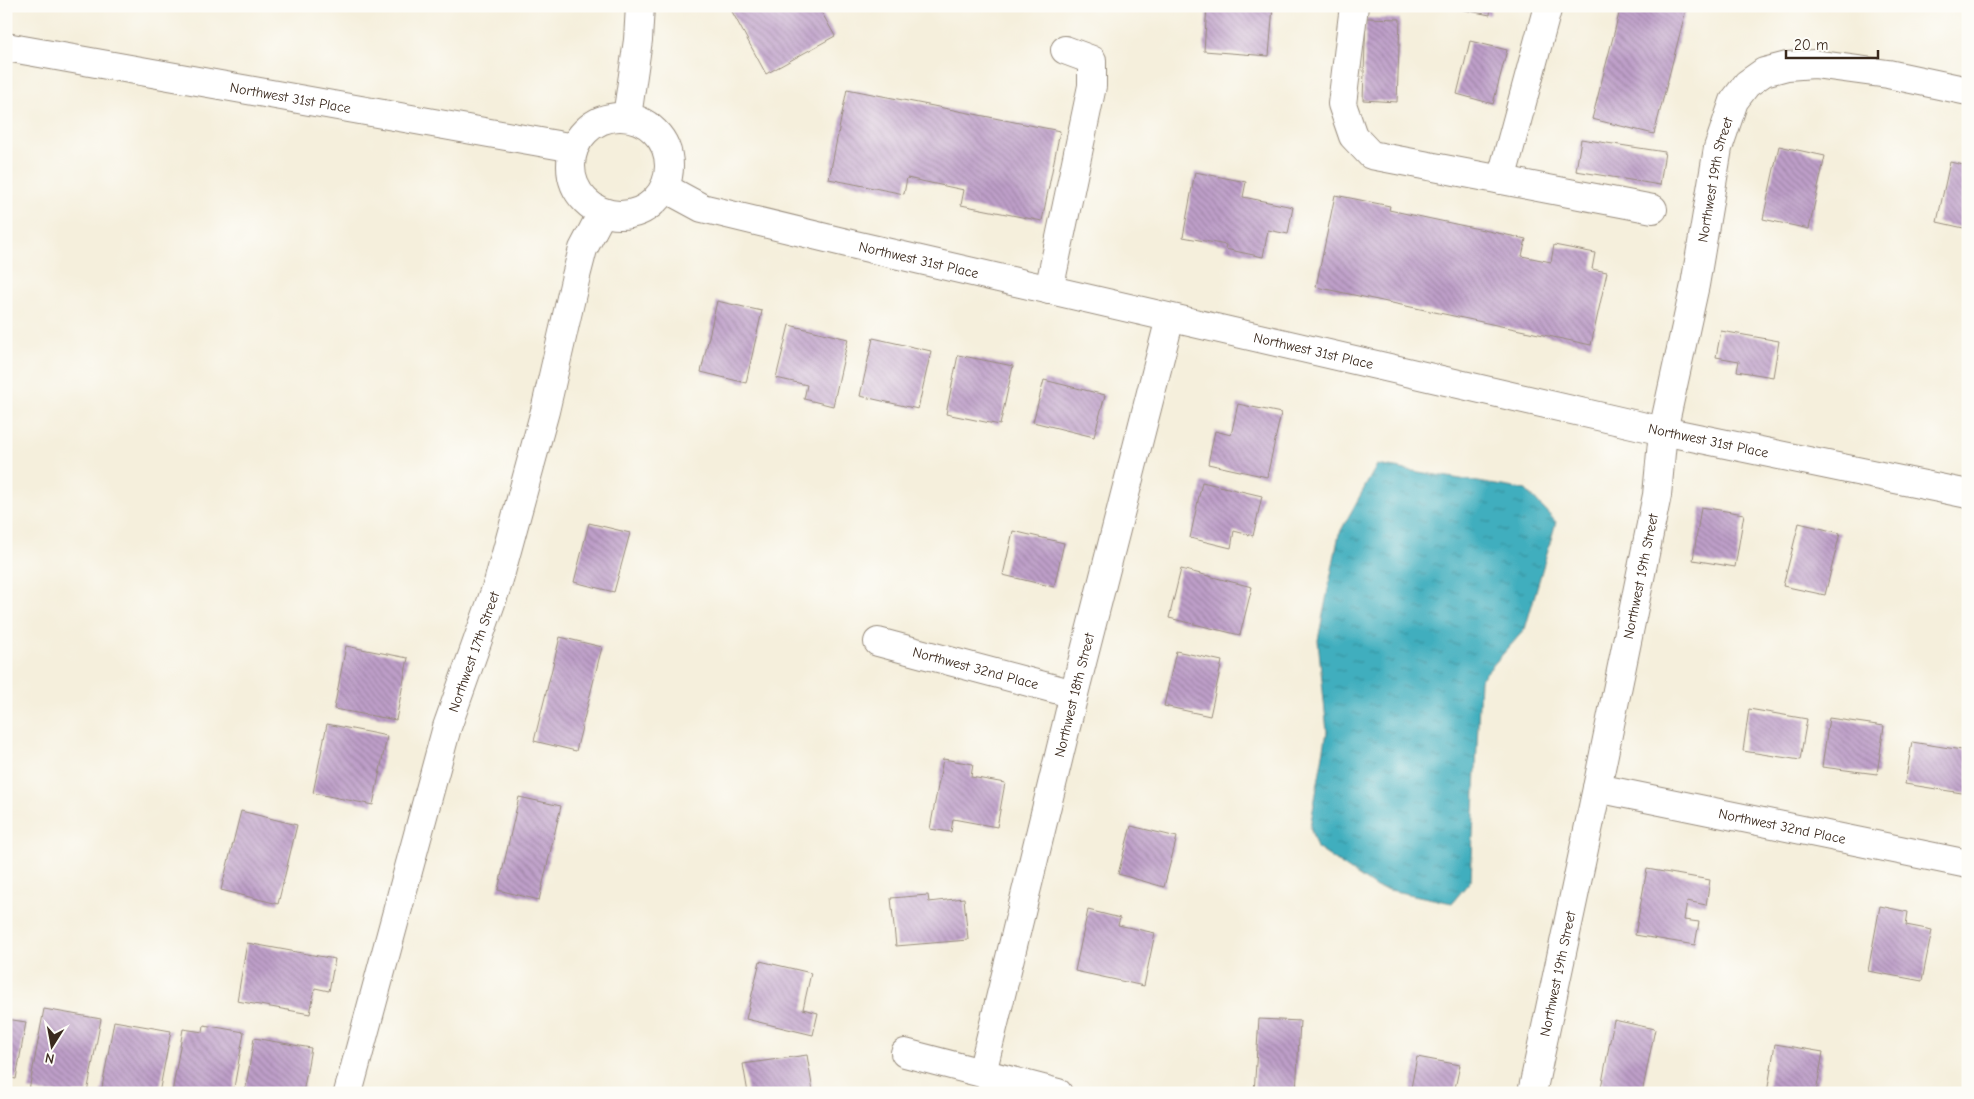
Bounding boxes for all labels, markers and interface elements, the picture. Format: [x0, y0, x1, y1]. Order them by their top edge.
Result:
scale bar [1786, 28, 1879, 60]
text: 20 m [1794, 36, 1828, 54]
street label: Northwest 31st Place [229, 79, 352, 117]
street label: Northwest 19th Street [1694, 114, 1737, 244]
street label: Northwest 31st Place [857, 238, 980, 282]
street label: Northwest 31st Place [1252, 328, 1375, 373]
street label: Northwest 31st Place [1647, 419, 1770, 461]
street label: Northwest 19th Street [1619, 511, 1662, 640]
street label: Northwest 17th Street [444, 588, 503, 714]
street label: Northwest 18th Street [1050, 630, 1098, 759]
street label: Northwest 32nd Place [911, 643, 1040, 693]
street label: Northwest 32nd Place [1717, 805, 1847, 847]
street label: Northwest 19th Street [1536, 909, 1579, 1038]
north arrow [28, 1022, 78, 1072]
text: N [44, 1049, 56, 1067]

